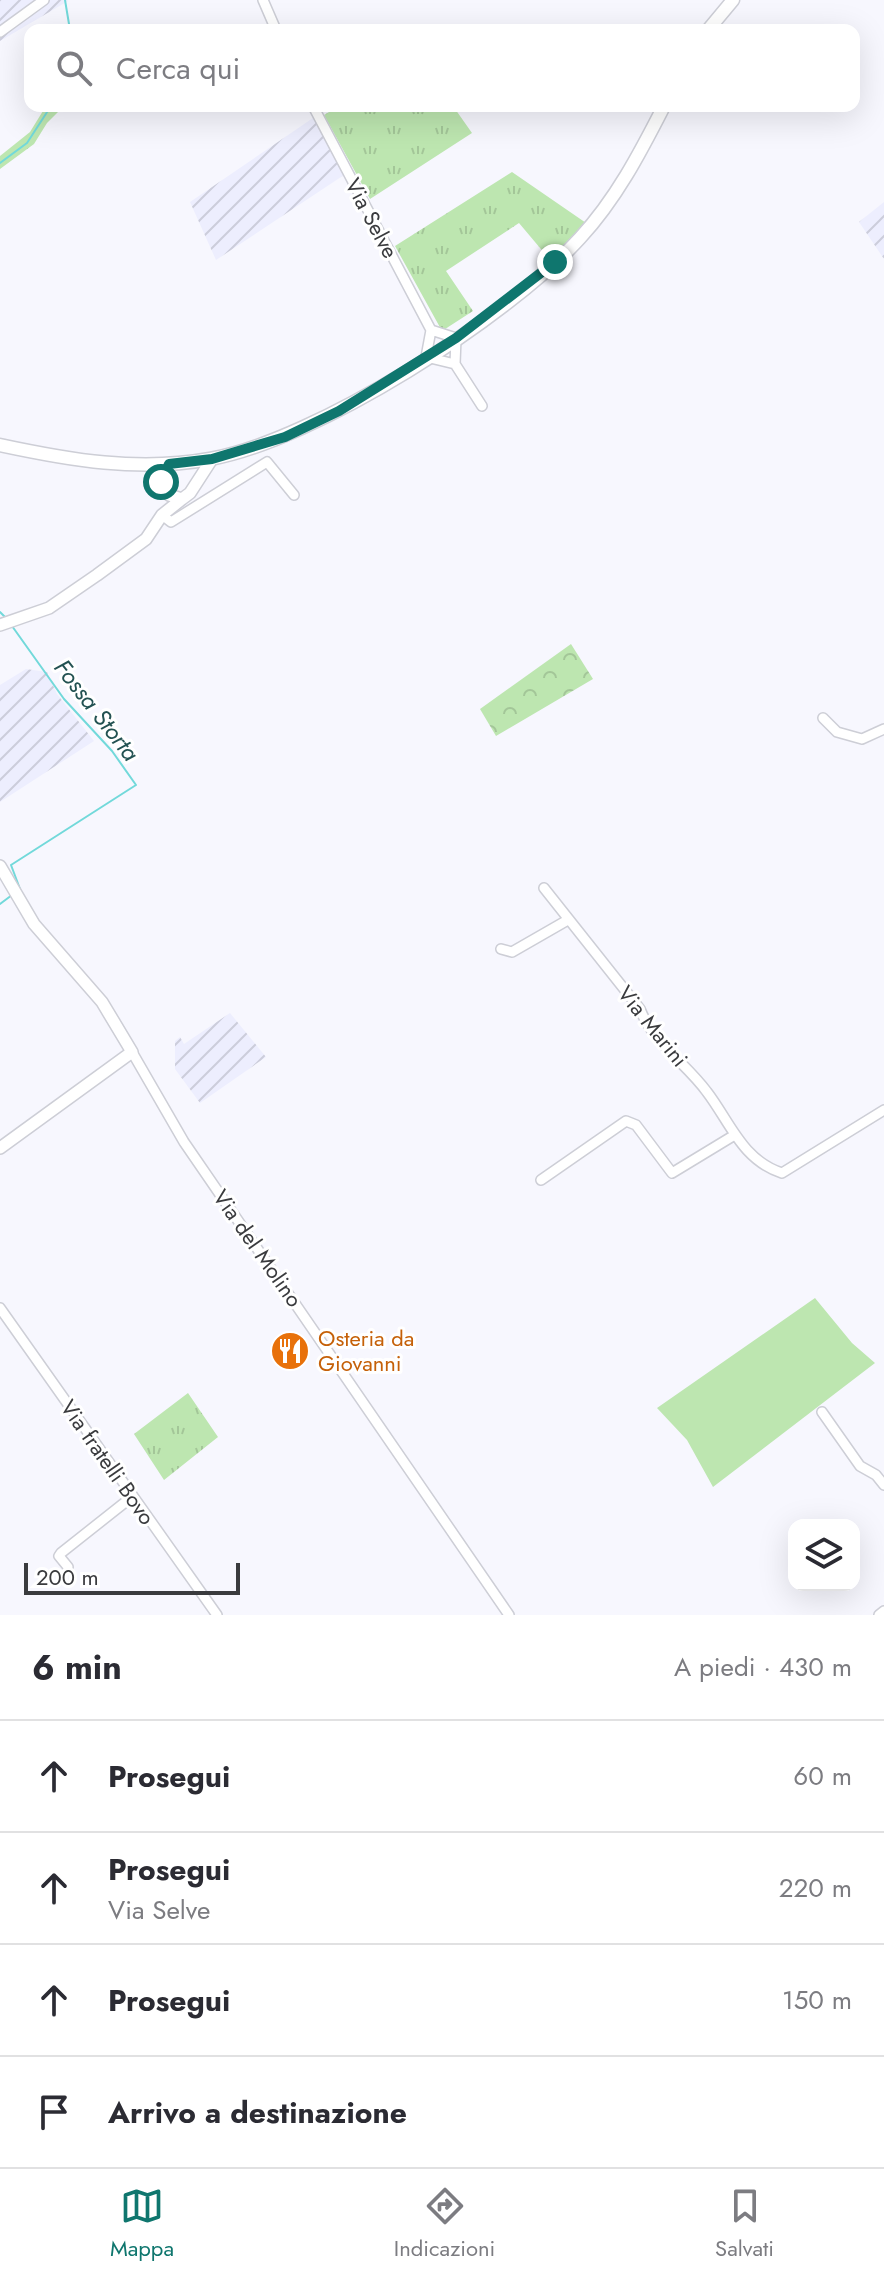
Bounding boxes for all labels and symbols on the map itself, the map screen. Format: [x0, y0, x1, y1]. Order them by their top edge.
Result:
street label: Via Selve [338, 172, 406, 264]
route end [537, 244, 573, 280]
route start [143, 464, 179, 500]
water label: Fossa Storta [46, 652, 148, 768]
street label: Via Marini [610, 978, 696, 1074]
street label: Via del Molino [206, 1183, 310, 1313]
place label: Osteria da Giovanni [318, 1322, 414, 1379]
restaurant icon: Osteria da Giovanni [269, 1330, 311, 1372]
street label: Via fratelli Bovo [53, 1393, 163, 1531]
scale bar [24, 1559, 240, 1595]

